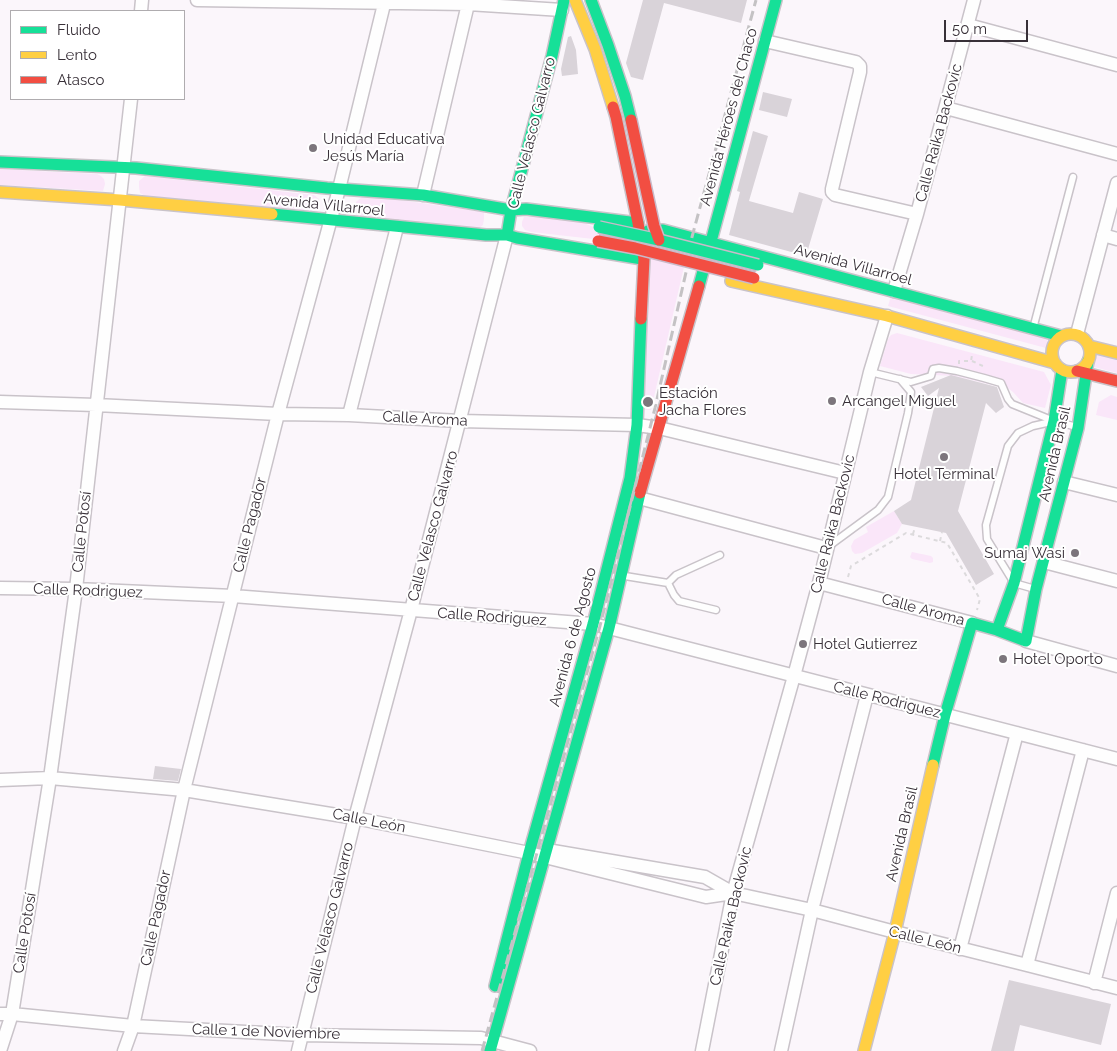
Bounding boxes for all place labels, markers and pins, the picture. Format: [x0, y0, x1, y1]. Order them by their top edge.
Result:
place label: Unidad Educativa Jesús María [323, 130, 445, 165]
marker: Unidad Educativa Jesús María [307, 142, 319, 154]
place label: Estación Jacha Flores [659, 384, 746, 419]
place label: Arcangel Miguel [842, 392, 956, 410]
marker: Estación Jacha Flores [641, 395, 655, 409]
marker: Arcangel Miguel [826, 395, 838, 407]
marker: Hotel Terminal [938, 451, 950, 463]
place label: Hotel Terminal [894, 465, 994, 483]
place label: Sumaj Wasi [984, 544, 1065, 562]
marker: Sumaj Wasi [1069, 547, 1081, 559]
place label: Hotel Gutierrez [813, 635, 917, 653]
marker: Hotel Gutierrez [797, 638, 809, 650]
place label: Hotel Oporto [1013, 650, 1103, 668]
marker: Hotel Oporto [997, 653, 1009, 665]

